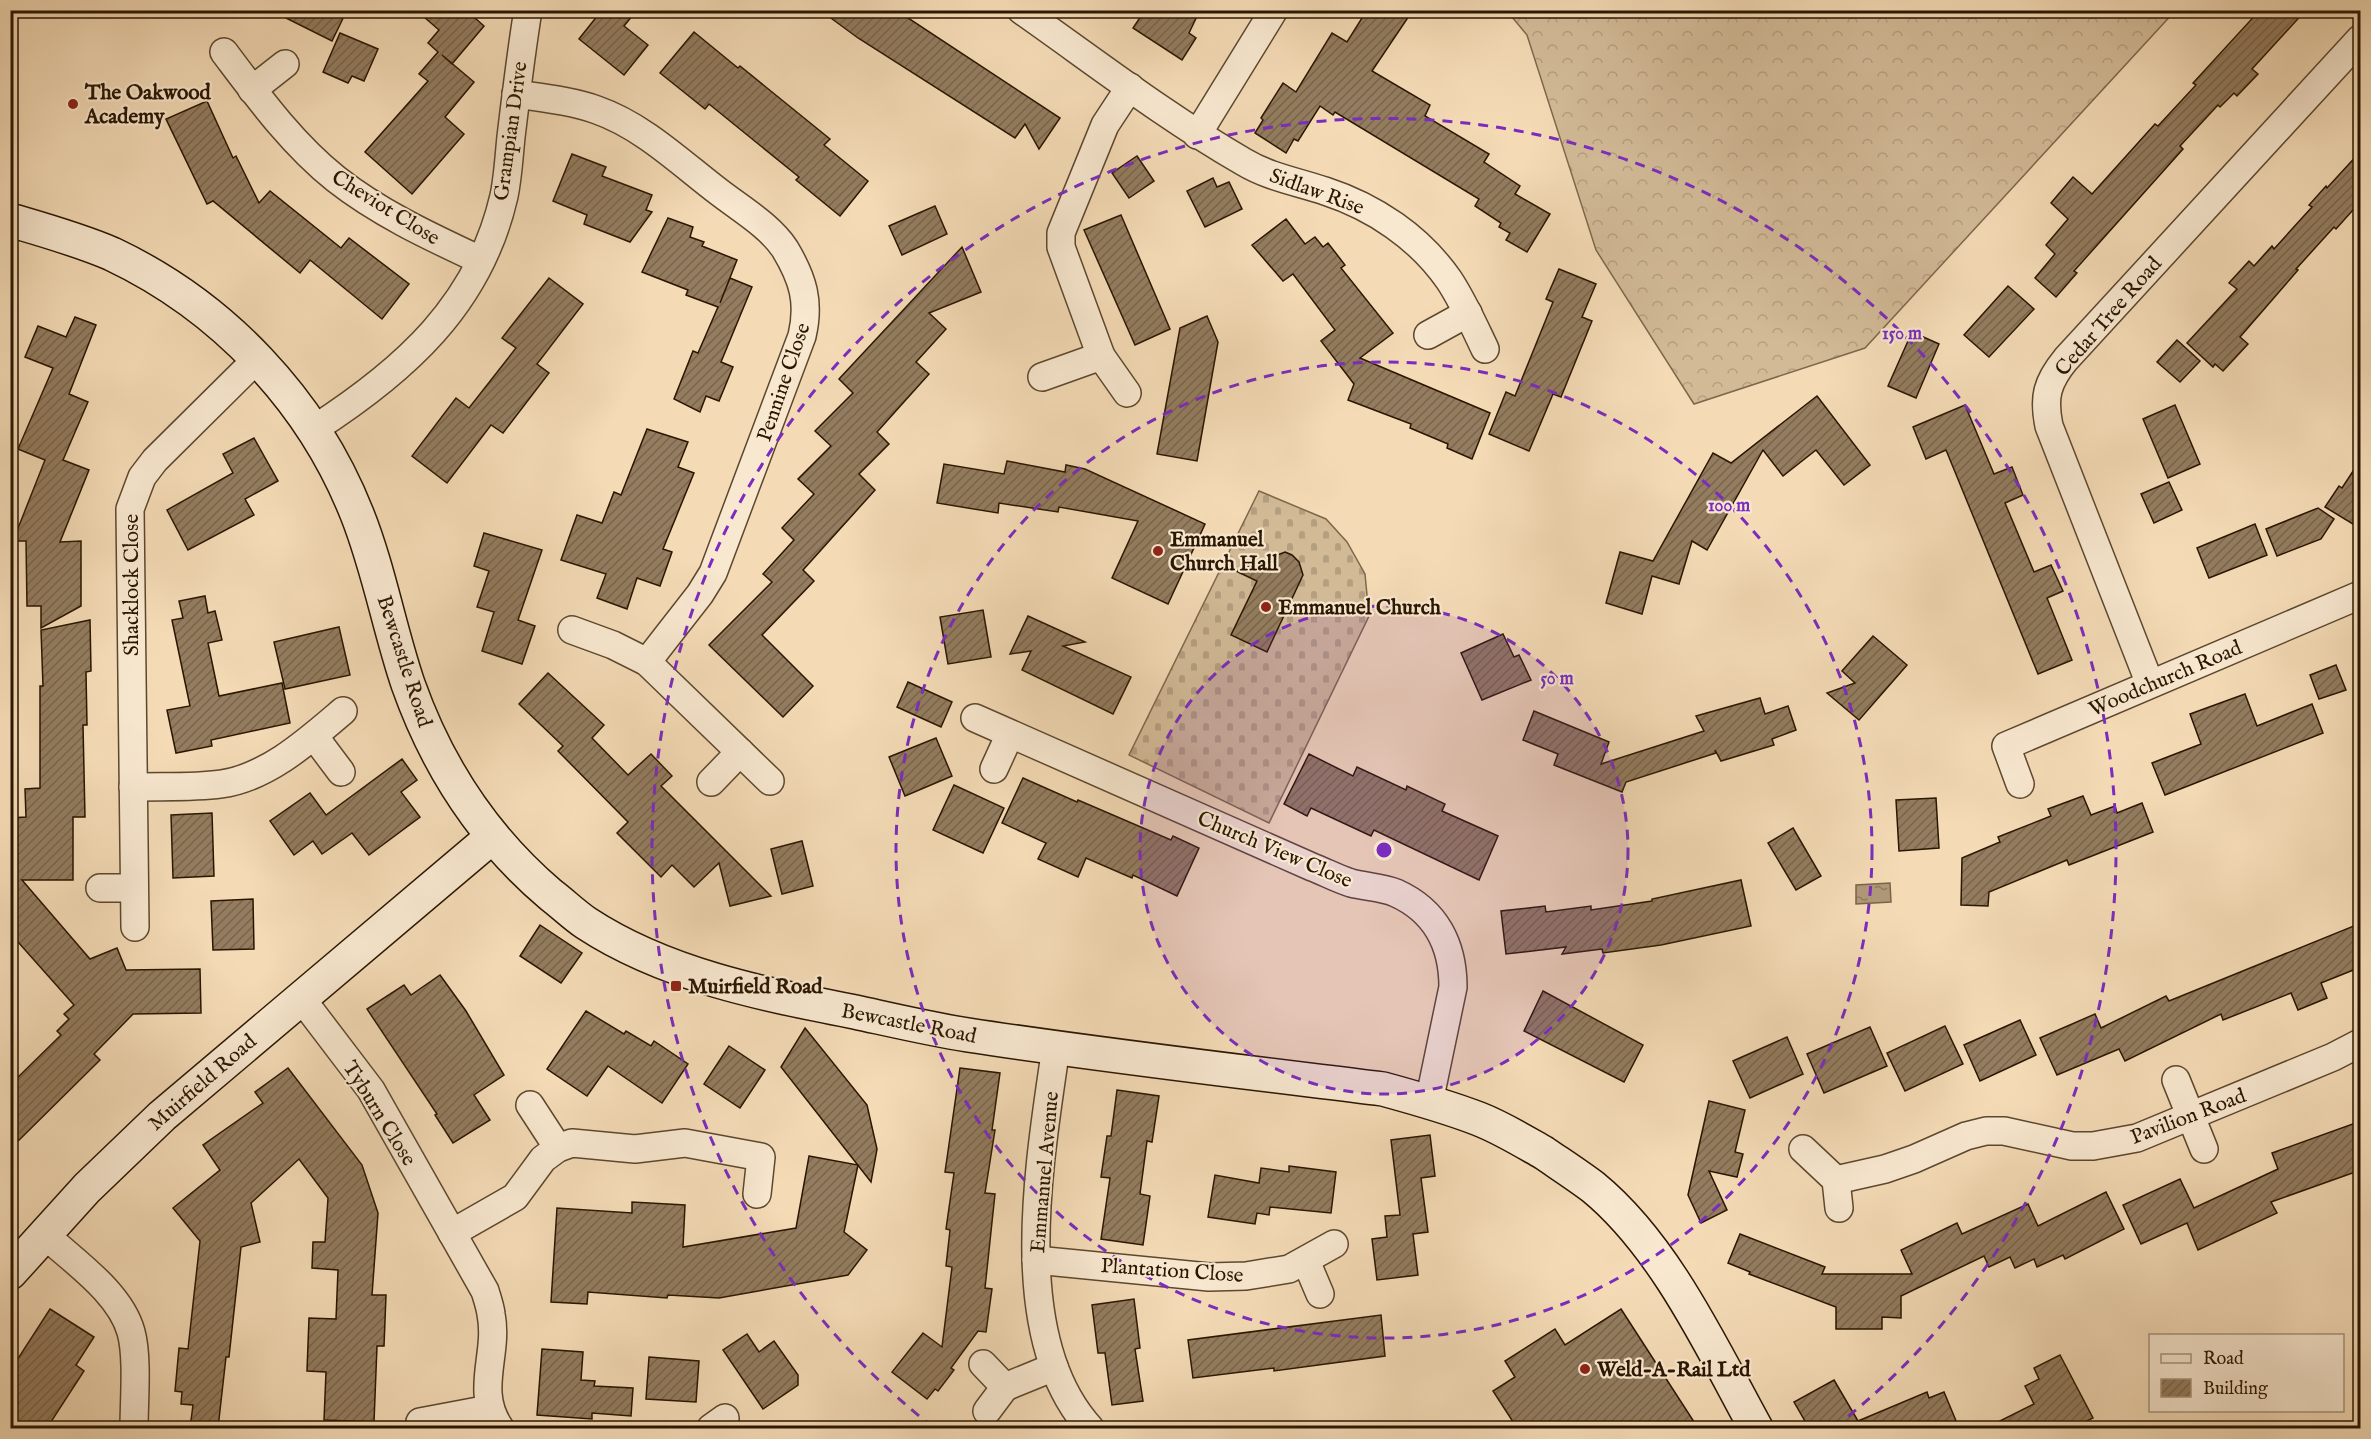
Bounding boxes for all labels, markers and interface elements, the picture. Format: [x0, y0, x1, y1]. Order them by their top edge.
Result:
street label: Grampian Drive [488, 59, 535, 203]
place label: The Oakwood Academy [84, 80, 212, 131]
marker: The Oakwood Academy [66, 97, 80, 111]
street label: Sidlaw Rise [1265, 163, 1368, 222]
street label: Cheviot Close [326, 164, 445, 252]
street label: Cedar Tree Road [2050, 251, 2169, 382]
street label: Pennine Close [751, 319, 817, 445]
text: 150 m [1882, 323, 1922, 346]
text: 100 m [1708, 495, 1750, 518]
street label: Shacklock Close [119, 514, 146, 656]
place label: Emmanuel Church Hall [1170, 527, 1279, 578]
marker: Emmanuel Church Hall [1151, 544, 1165, 558]
street label: Bewcastle Road [370, 592, 438, 732]
place label: Emmanuel Church [1278, 595, 1442, 622]
marker: Emmanuel Church [1259, 600, 1273, 614]
street label: Woodchurch Road [2085, 635, 2247, 724]
text: 50 m [1540, 668, 1574, 691]
street label: Church View Close [1193, 806, 1356, 895]
centre of rings [1374, 840, 1394, 860]
place label: Muirfield Road [688, 974, 823, 1001]
marker: Muirfield Road [669, 979, 683, 993]
street label: Bewcastle Road [839, 998, 979, 1051]
street label: Muirfield Road [143, 1028, 263, 1137]
street label: Tyburn Close [336, 1056, 422, 1172]
street label: Pavilion Road [2127, 1083, 2251, 1152]
street label: Emmanuel Avenue [1025, 1090, 1066, 1254]
street label: Plantation Close [1100, 1253, 1245, 1290]
legend [2149, 1334, 2344, 1412]
text: Road [2203, 1348, 2244, 1371]
place label: Weld-A-Rail Ltd [1596, 1357, 1751, 1384]
marker: Weld-A-Rail Ltd [1578, 1362, 1592, 1376]
text: Building [2203, 1378, 2268, 1401]

